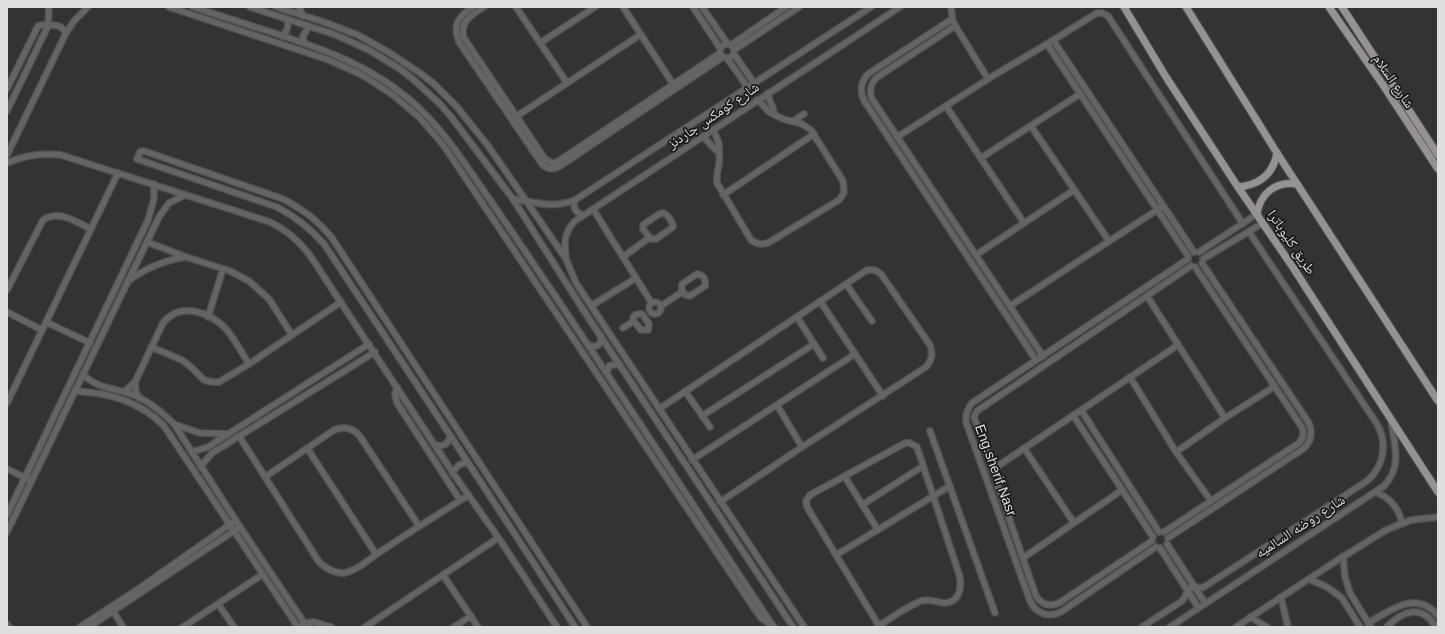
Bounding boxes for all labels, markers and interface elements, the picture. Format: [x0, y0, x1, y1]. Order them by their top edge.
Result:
street label: شارع السلام [1369, 51, 1418, 112]
street label: شارع كومكس جاردنز [663, 78, 763, 154]
street label: طريق كليوباترا [1263, 207, 1319, 279]
street label: Eng.sherif Nasr [972, 422, 1020, 518]
street label: شارع روضه السالميه [1252, 491, 1349, 562]

